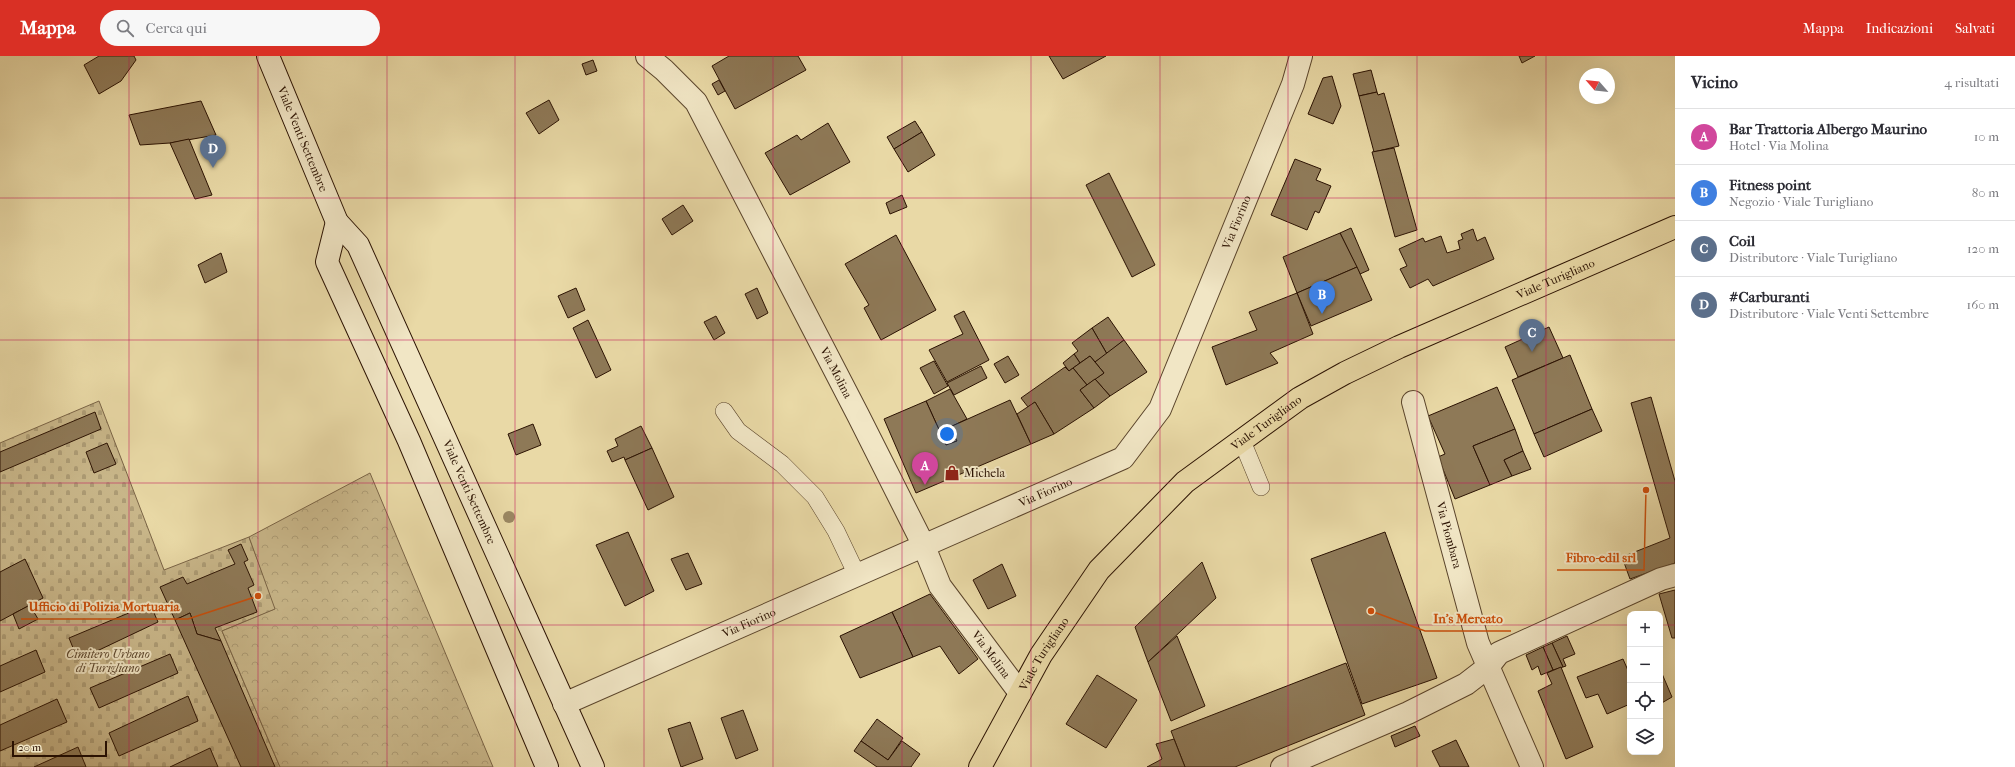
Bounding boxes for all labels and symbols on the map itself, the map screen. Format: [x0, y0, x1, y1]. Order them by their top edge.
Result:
north arrow [1579, 68, 1615, 104]
street label: Viale Venti Settembre [274, 83, 331, 194]
pin: D [200, 135, 226, 168]
street label: Via Fiorino [1219, 193, 1254, 252]
street label: Viale Turigliano [1513, 256, 1597, 302]
pin: B [1309, 281, 1335, 314]
pin: C [1519, 319, 1545, 352]
street label: Via Molina [817, 344, 855, 401]
street label: Viale Turigliano [1227, 392, 1304, 454]
your location [937, 424, 957, 444]
street label: Viale Venti Settembre [439, 437, 499, 547]
pin: A [912, 452, 938, 485]
shop icon: Michela [943, 464, 961, 482]
place label: Michela [964, 466, 1006, 480]
street label: Via Fiorino [1016, 474, 1074, 510]
street label: Via Piombara [1433, 499, 1465, 571]
callout: Fibro-edil srl [1557, 545, 1644, 570]
text: Fibro-edil srl [1565, 550, 1637, 565]
callout: Ufficio di Polizia Mortuaria [21, 594, 188, 619]
text: Ufficio di Polizia Mortuaria [27, 599, 181, 614]
street label: Via Fiorino [719, 605, 778, 641]
callout: In's Mercato [1425, 606, 1511, 631]
text: In's Mercato [1433, 611, 1503, 626]
street label: Viale Turigliano [1016, 614, 1072, 694]
street label: Via Molina [968, 627, 1014, 681]
park label: Cimitero Urbano di Turigliano [66, 647, 150, 675]
scale bar [12, 739, 107, 758]

